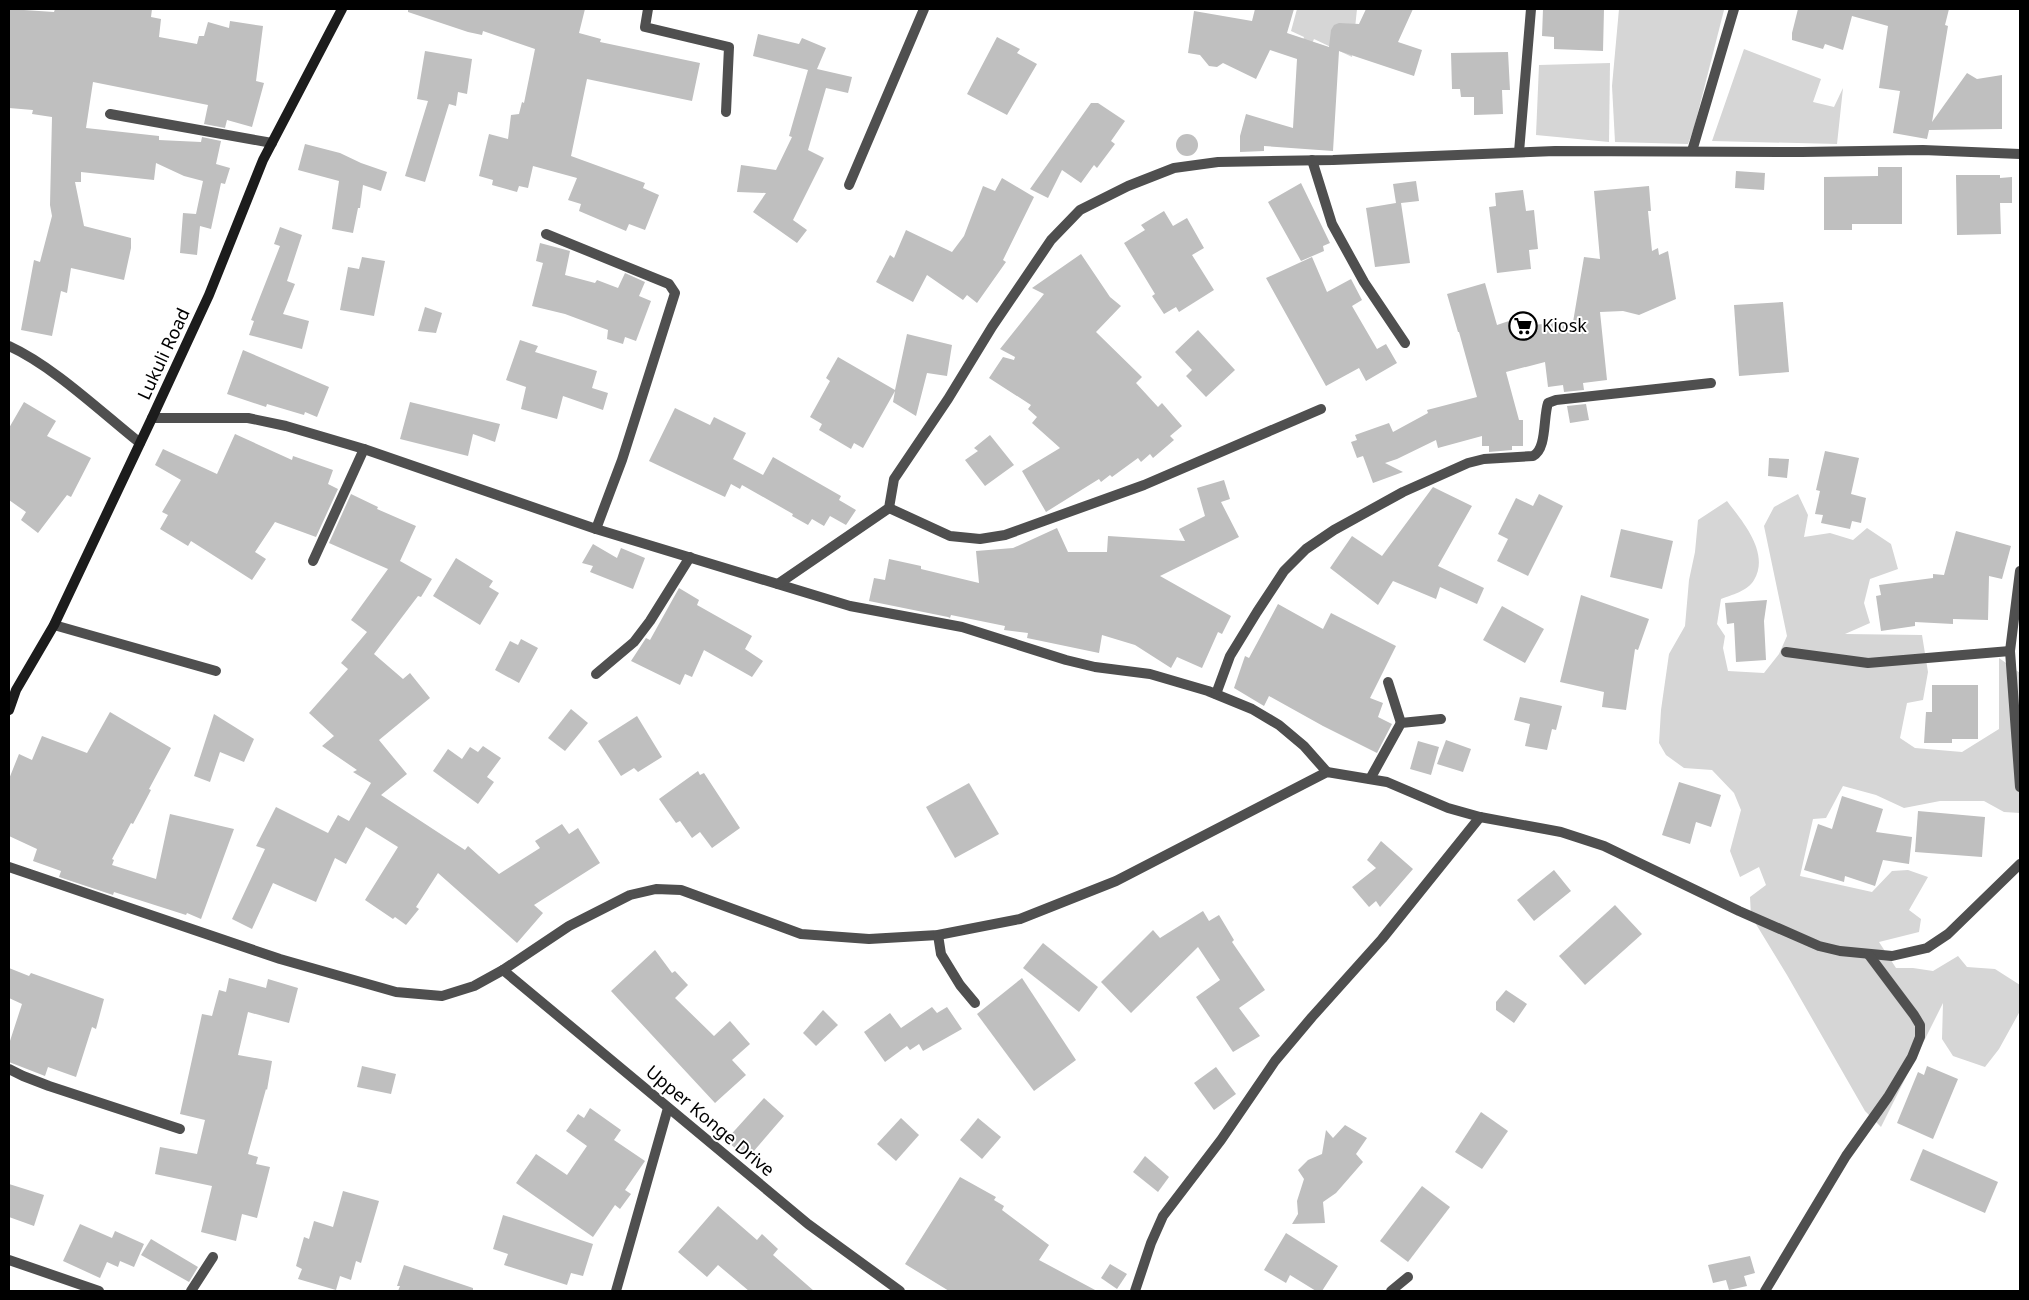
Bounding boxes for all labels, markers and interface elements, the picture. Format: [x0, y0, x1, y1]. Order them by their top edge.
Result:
street label: Lukuli Road [131, 304, 195, 403]
supermarket icon: Kiosk [1508, 311, 1538, 341]
place label: Kiosk [1542, 313, 1587, 337]
street label: Upper Konge Drive [641, 1059, 780, 1181]

